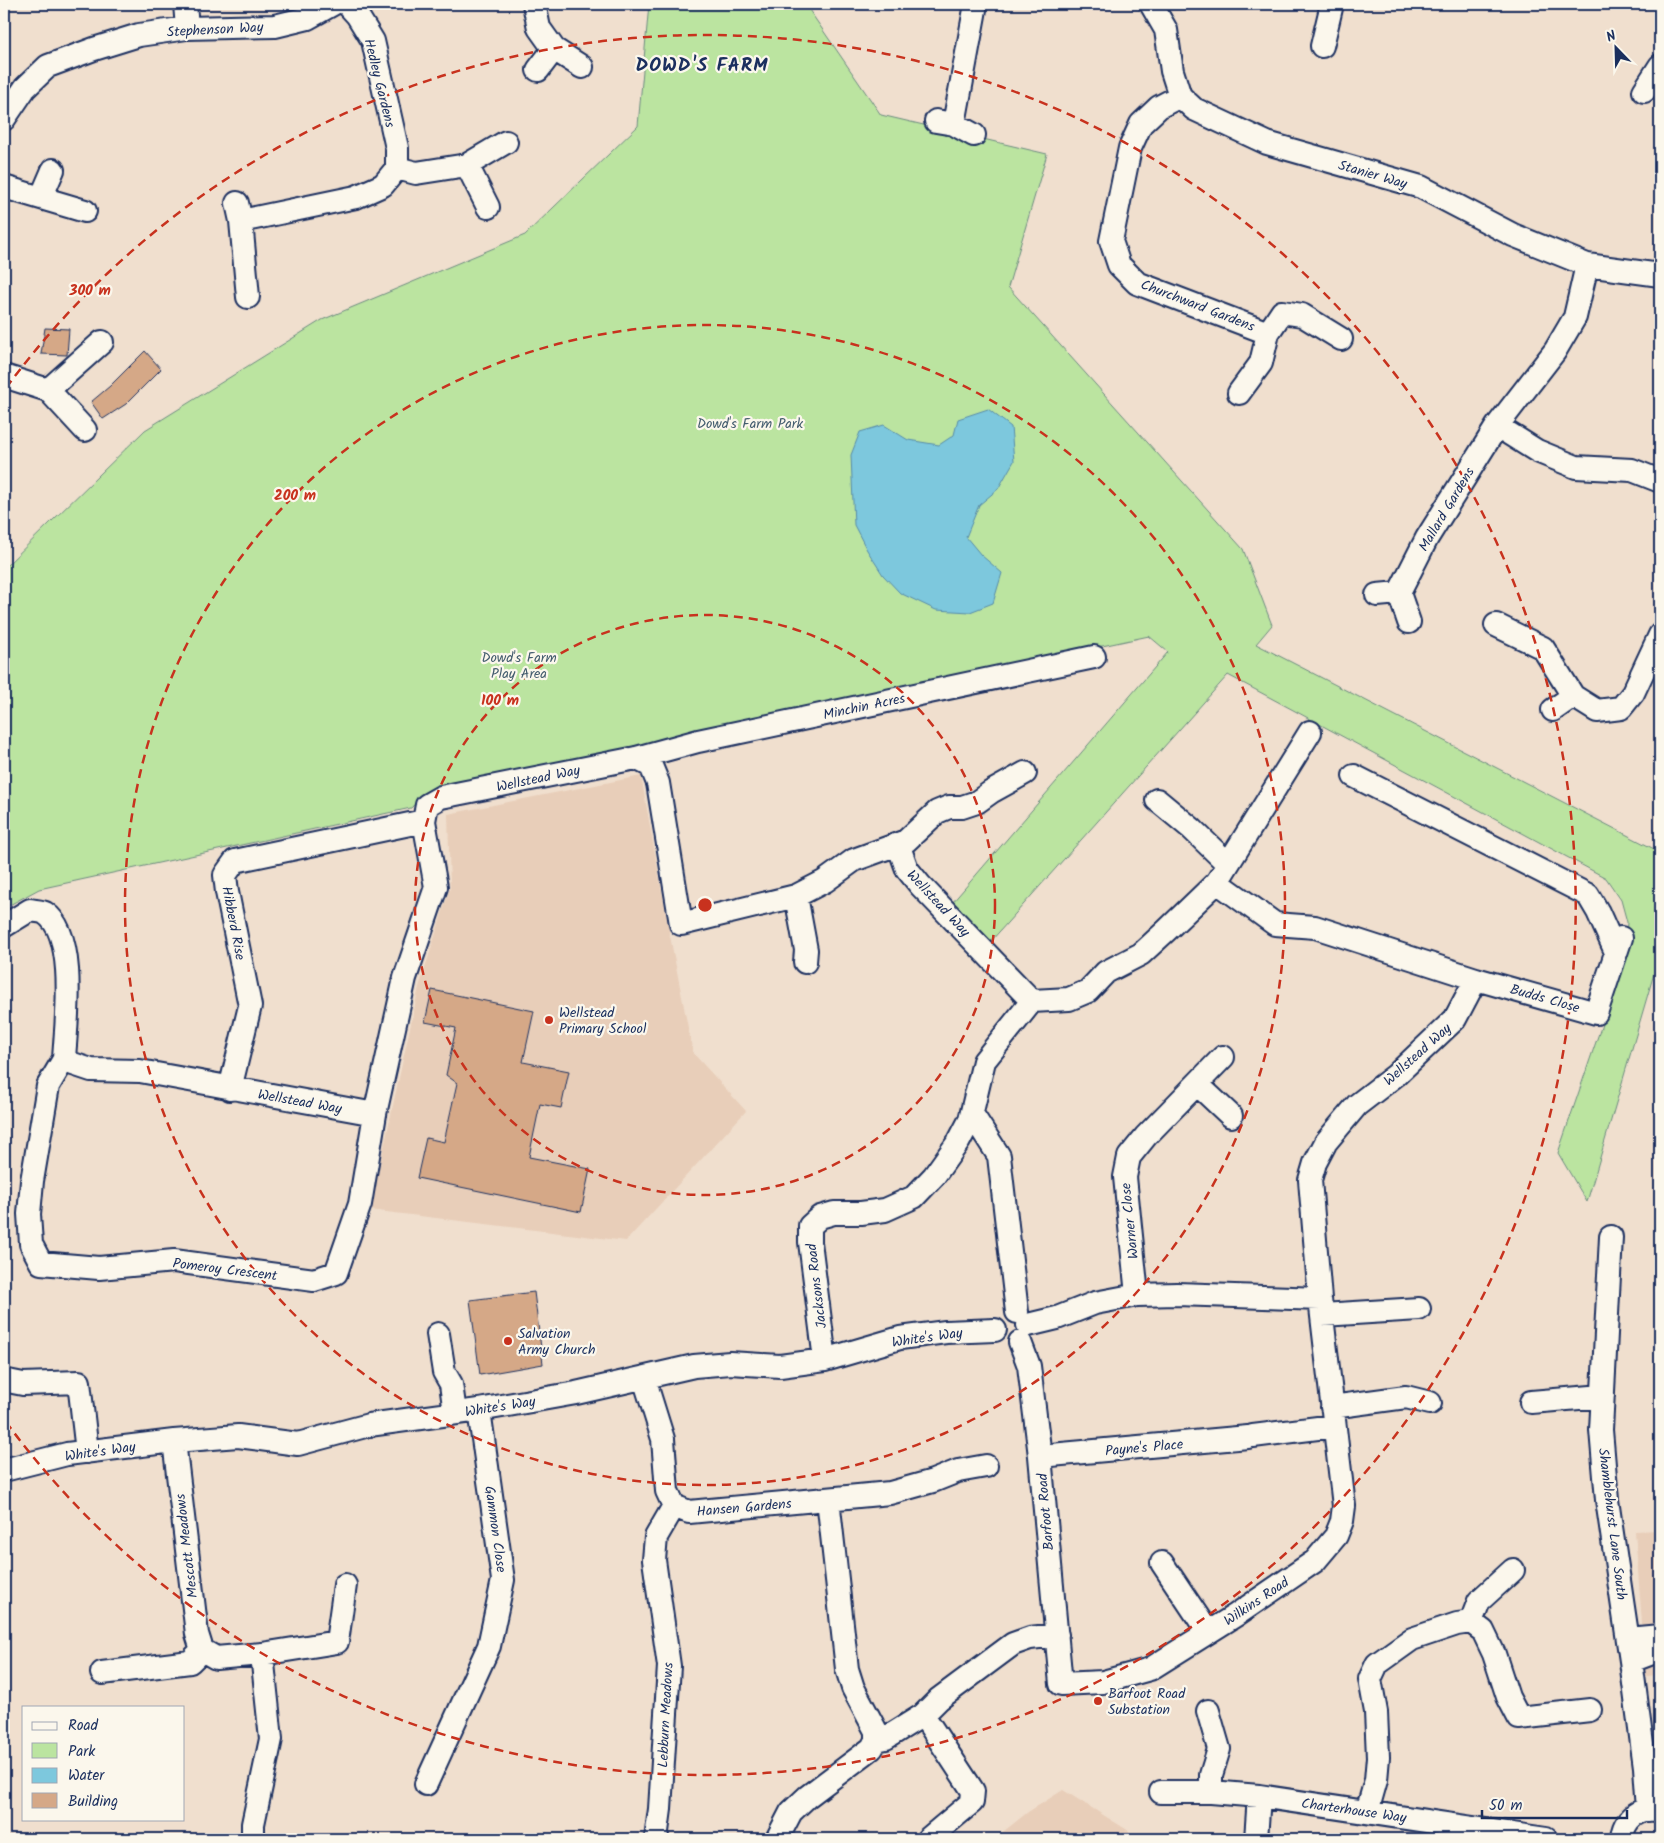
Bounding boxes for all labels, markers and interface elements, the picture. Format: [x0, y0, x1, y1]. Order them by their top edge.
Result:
street label: Stephenson Way [166, 16, 264, 44]
north arrow [1592, 22, 1642, 72]
text: N [1603, 25, 1620, 49]
street label: Hedley Gardens [357, 36, 401, 130]
district label: DOWD'S FARM [635, 51, 769, 81]
street label: Stanier Way [1336, 155, 1410, 195]
street label: Churchward Gardens [1137, 274, 1258, 338]
text: 300 m [68, 279, 111, 303]
park label: Dowd's Farm Park [697, 413, 803, 435]
street label: Mallard Gardens [1413, 463, 1481, 556]
text: 200 m [274, 484, 316, 508]
park label: Dowd's Farm Play Area [481, 647, 557, 685]
street label: Minchin Acres [821, 688, 907, 726]
text: 100 m [481, 689, 519, 713]
street label: Wellstead Way [494, 759, 583, 799]
street label: Wellstead Way [901, 865, 976, 943]
street label: Hibberd Rise [215, 884, 251, 963]
centre of rings [696, 896, 714, 914]
street label: Budds Close [1507, 979, 1583, 1020]
place label: Wellstead Primary School [559, 1002, 647, 1040]
marker: Wellstead Primary School [543, 1014, 555, 1026]
street label: Wellstead Way [1379, 1018, 1457, 1091]
street label: Wellstead Way [256, 1084, 344, 1120]
street label: Warner Close [1115, 1181, 1145, 1260]
street label: Jacksons Road [801, 1241, 833, 1330]
street label: Pomeroy Crescent [171, 1253, 279, 1287]
street label: White's Way [890, 1322, 964, 1354]
place label: Salvation Army Church [518, 1323, 595, 1361]
marker: Salvation Army Church [502, 1335, 514, 1347]
street label: White's Way [463, 1390, 537, 1423]
street label: Payne's Place [1104, 1434, 1185, 1462]
street label: White's Way [63, 1436, 137, 1468]
street label: Shamblehurst Lane South [1592, 1447, 1632, 1601]
street label: Barfoot Road [1032, 1472, 1060, 1551]
street label: Gammon Close [478, 1484, 512, 1575]
street label: Mescott Meadows [170, 1492, 204, 1599]
street label: Hansen Gardens [696, 1493, 793, 1523]
street label: Wilkins Road [1219, 1571, 1295, 1632]
street label: Lebburn Meadows [652, 1662, 680, 1768]
place label: Barfoot Road Substation [1108, 1683, 1186, 1721]
marker: Barfoot Road Substation [1092, 1695, 1104, 1707]
legend [22, 1706, 185, 1820]
text: Road [68, 1714, 99, 1738]
text: Park [68, 1740, 96, 1764]
text: Water [68, 1764, 105, 1788]
scale bar [1482, 1788, 1626, 1820]
text: Building [68, 1790, 118, 1814]
street label: Charterhouse Way [1300, 1793, 1408, 1829]
text: 50 m [1489, 1794, 1523, 1818]

